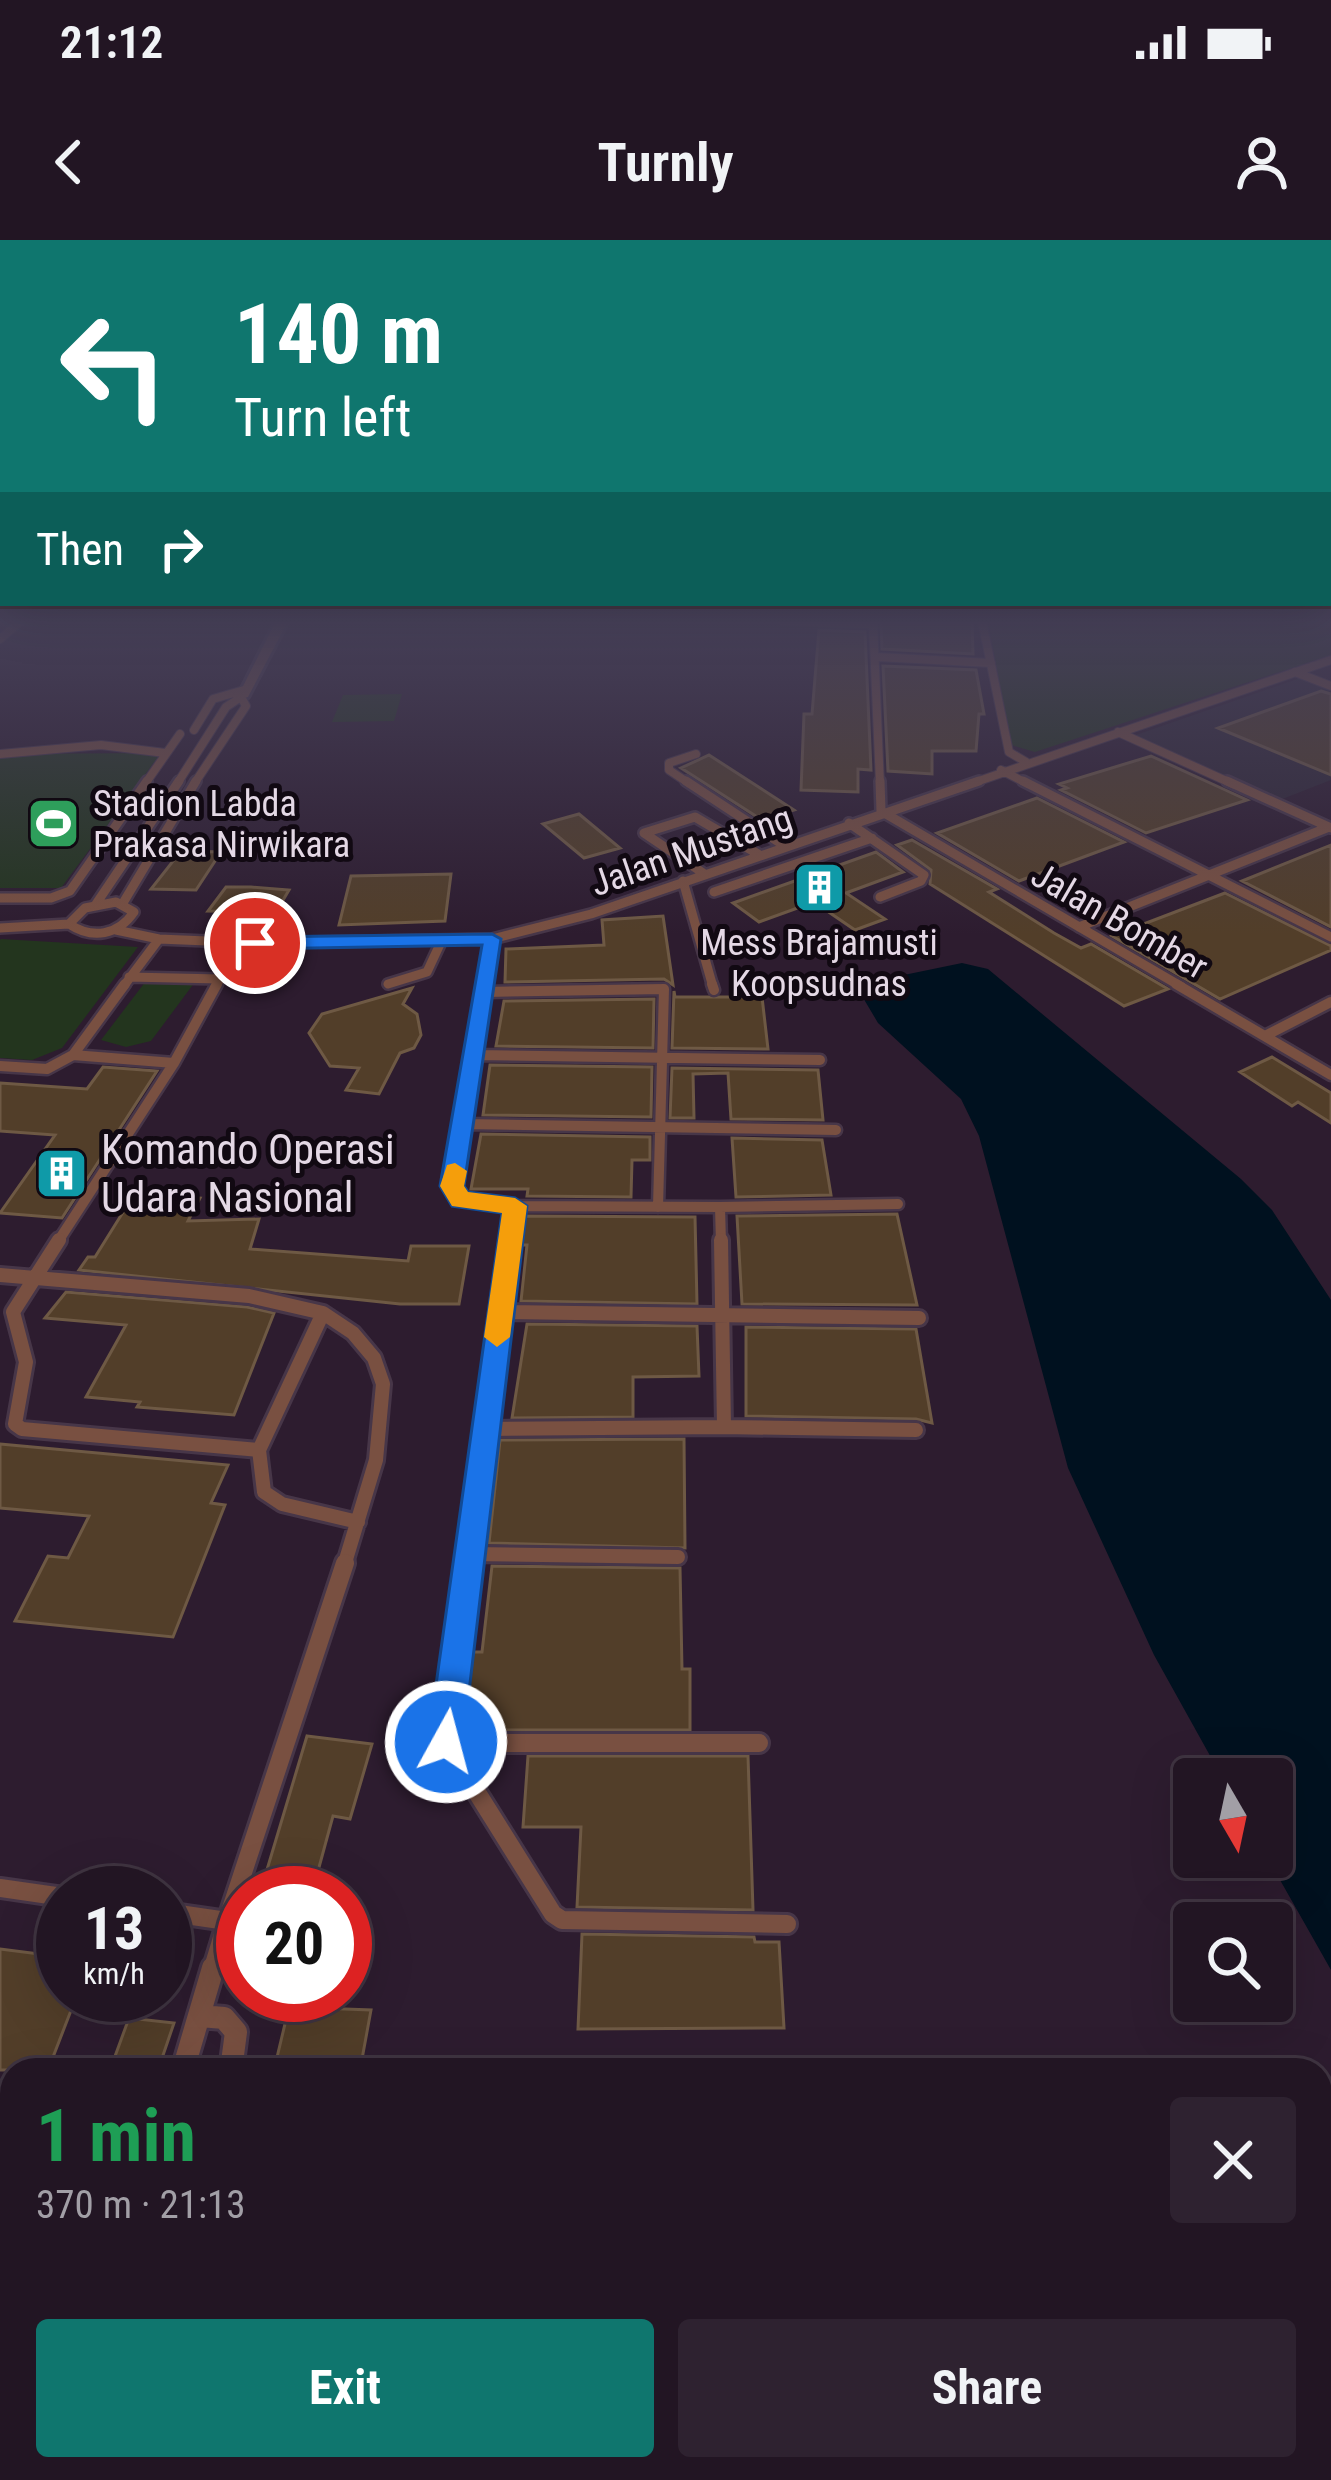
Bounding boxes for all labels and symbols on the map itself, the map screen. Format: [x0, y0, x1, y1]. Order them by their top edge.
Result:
place label: Stadion Labda Prakasa Nirwikara [93, 783, 350, 866]
sports icon: Stadion Labda Prakasa Nirwikara [26, 796, 82, 852]
street label: Jalan Mustang [585, 797, 797, 905]
street label: Jalan Bomber [1024, 854, 1215, 988]
building icon: Mess Brajamusti Koopsudnas [791, 859, 847, 915]
pin [204, 892, 306, 994]
place label: Mess Brajamusti Koopsudnas [700, 922, 938, 1005]
place label: Komando Operasi Udara Nasional [101, 1125, 395, 1222]
building icon: Komando Operasi Udara Nasional [34, 1145, 90, 1201]
position arrow [383, 1679, 509, 1805]
north arrow [1173, 1758, 1293, 1878]
speed limit sign: 20 [216, 1866, 372, 2022]

